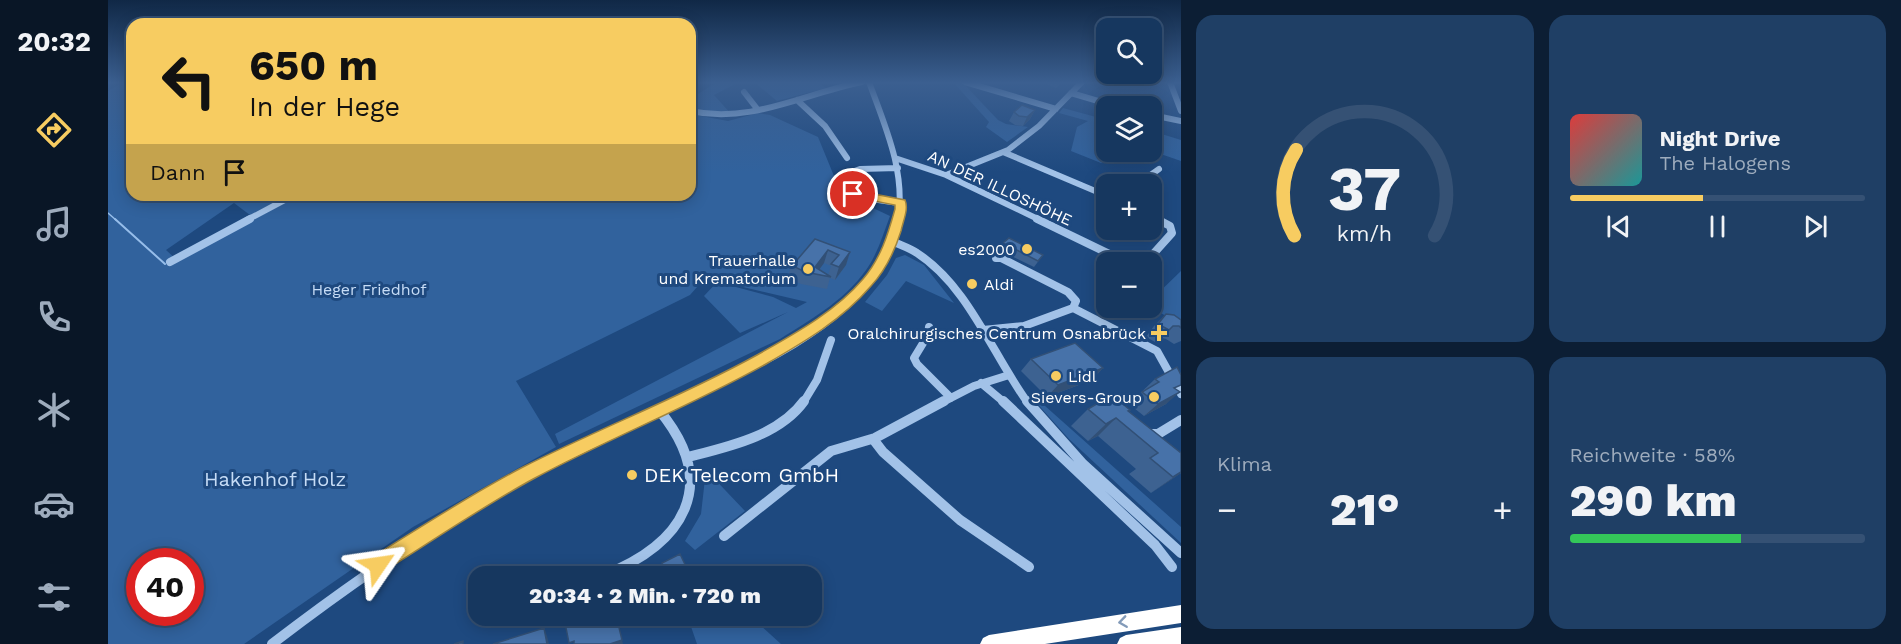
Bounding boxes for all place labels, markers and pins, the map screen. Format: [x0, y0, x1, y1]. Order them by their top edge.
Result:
pin [827, 168, 878, 219]
place label: es2000 [958, 240, 1015, 259]
marker: es2000 [1020, 242, 1034, 256]
place label: Trauerhalle und Krematorium [659, 251, 796, 288]
marker: Trauerhalle und Krematorium [801, 262, 815, 276]
place label: Aldi [984, 275, 1014, 294]
marker: Aldi [965, 277, 979, 291]
place label: Oralchirurgisches Centrum Osnabrück [847, 324, 1146, 343]
marker: Oralchirurgisches Centrum Osnabrück [1150, 324, 1168, 342]
place label: Lidl [1068, 367, 1097, 386]
marker: Lidl [1049, 369, 1063, 383]
place label: Sievers-Group [1031, 388, 1142, 407]
marker: Sievers-Group [1147, 390, 1161, 404]
place label: DEK Telecom GmbH [644, 463, 839, 487]
marker: DEK Telecom GmbH [625, 468, 639, 482]

